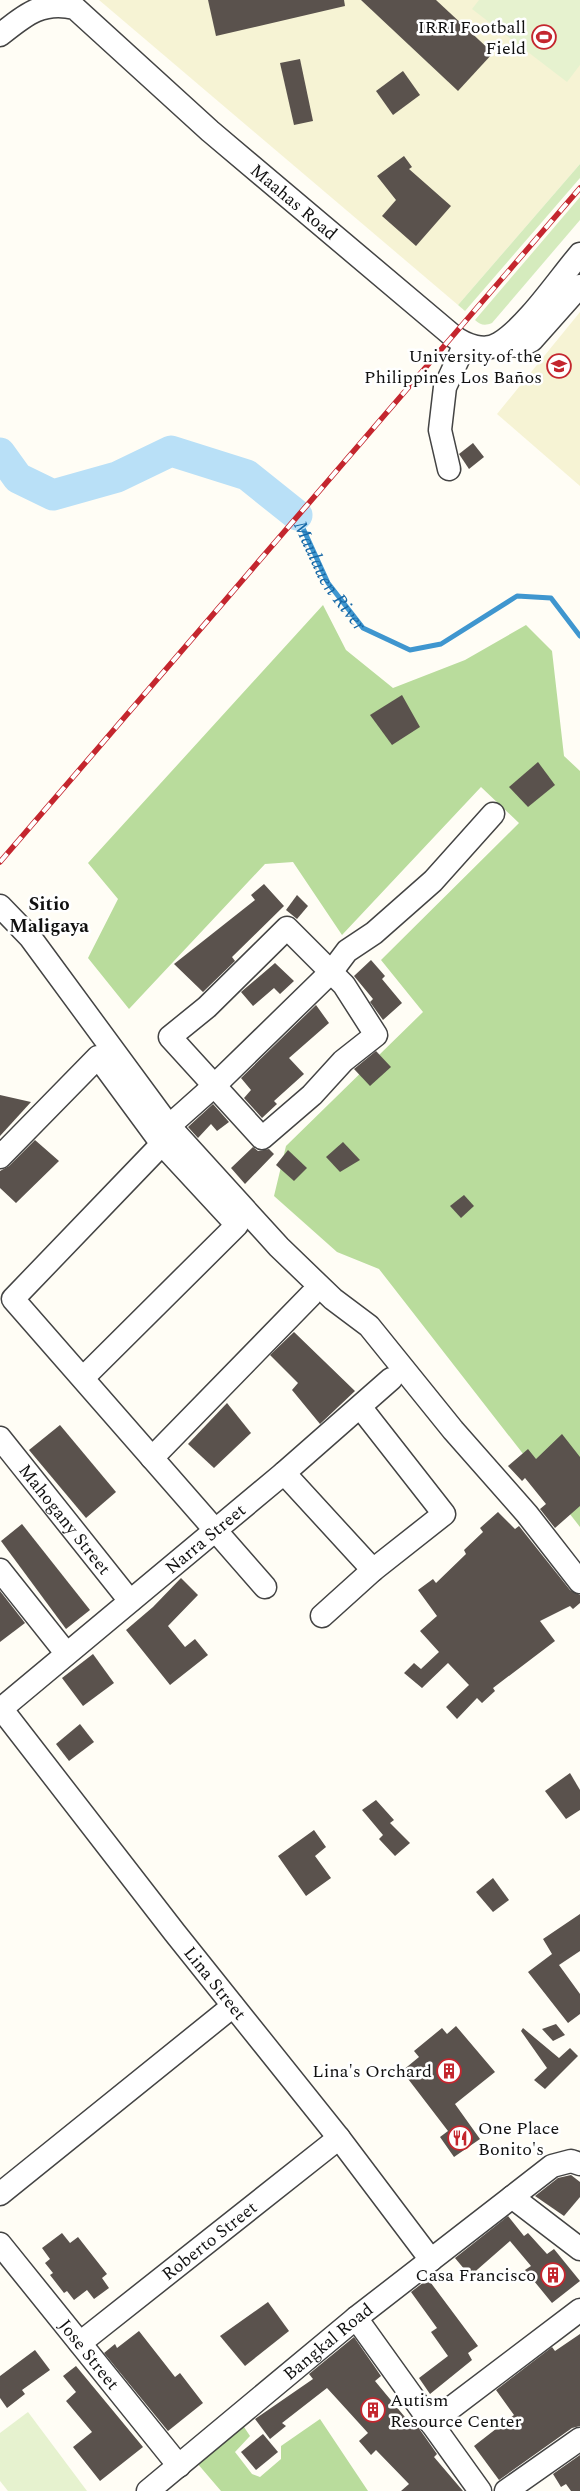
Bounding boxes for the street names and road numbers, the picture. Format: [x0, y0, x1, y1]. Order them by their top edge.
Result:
street label: Maahas Road [244, 157, 343, 247]
street label: Mahogany Street [12, 1458, 117, 1581]
street label: Narra Street [159, 1497, 252, 1581]
street label: Lina Street [177, 1941, 253, 2026]
street label: Roberto Street [156, 2195, 263, 2287]
street label: Bangkal Road [277, 2297, 379, 2387]
street label: Jose Street [52, 2313, 126, 2396]

